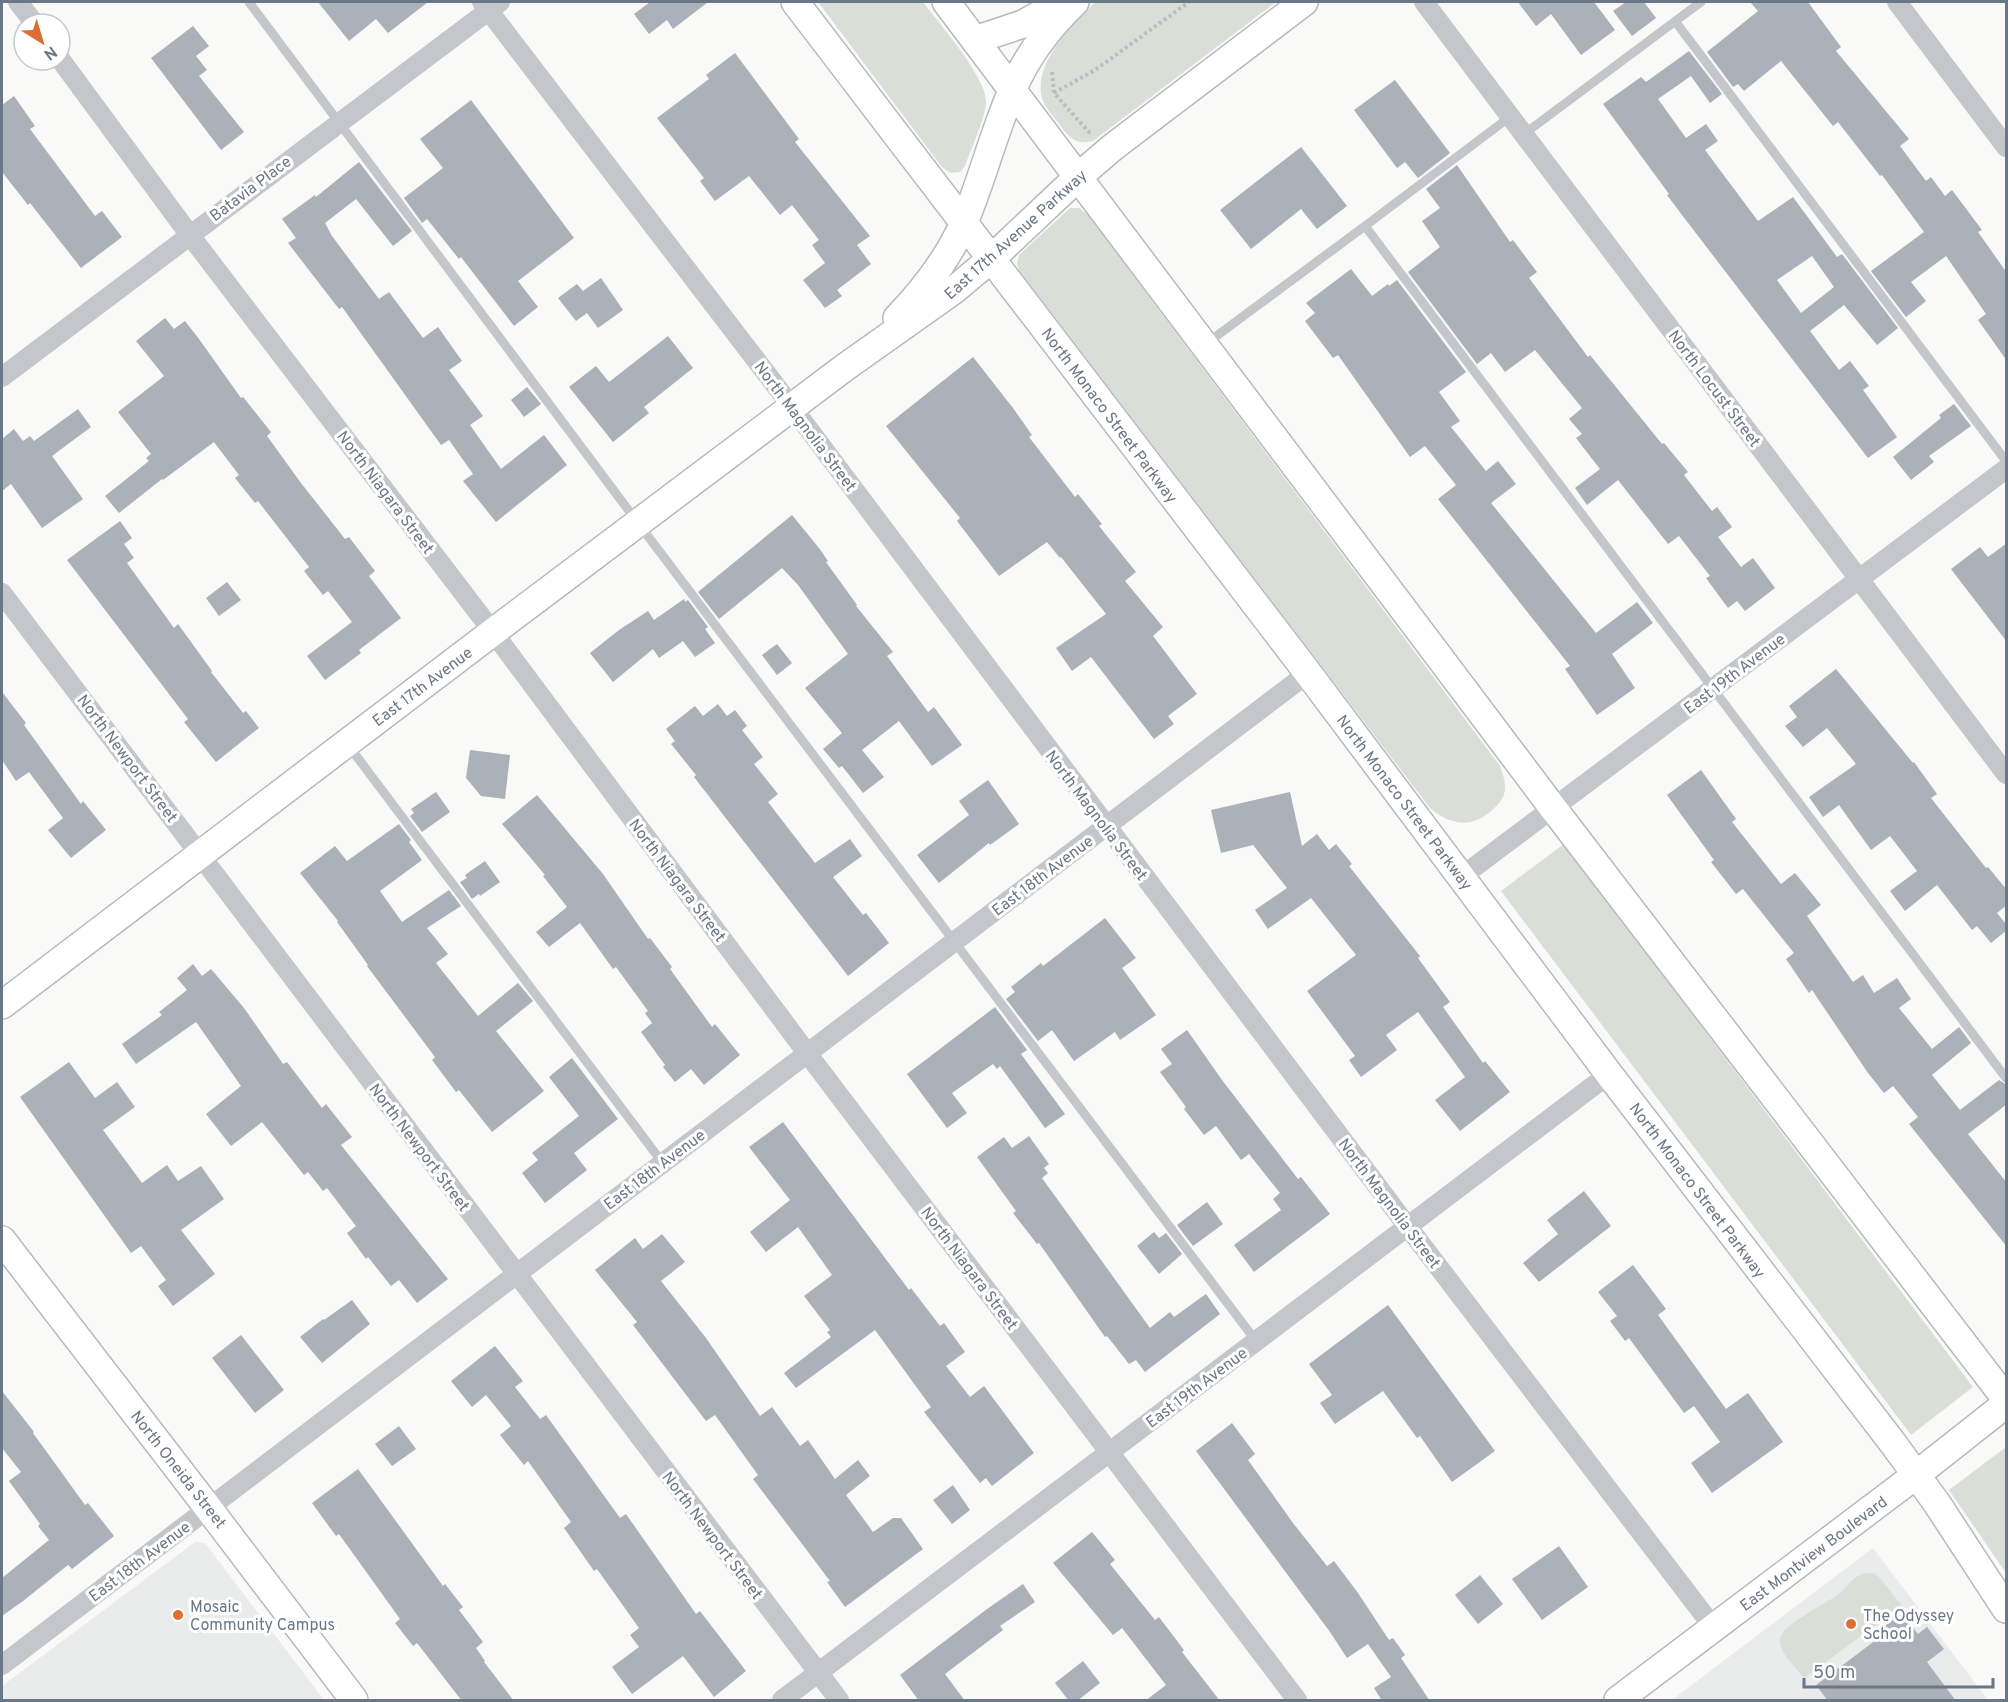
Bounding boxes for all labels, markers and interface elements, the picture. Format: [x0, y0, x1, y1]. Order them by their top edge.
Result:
north arrow [12, 12, 72, 72]
text: N [39, 41, 60, 64]
street label: Batavia Place [206, 152, 296, 227]
street label: East 17th Avenue Parkway [941, 166, 1092, 305]
street label: North Monaco Street Parkway [1036, 325, 1181, 508]
street label: North Locust Street [1663, 327, 1764, 452]
street label: North Magnolia Street [749, 358, 860, 496]
street label: North Niagara Street [332, 428, 437, 559]
street label: East 19th Avenue [1680, 630, 1790, 719]
street label: East 17th Avenue [369, 643, 477, 732]
street label: North Newport Street [72, 691, 181, 827]
street label: North Monaco Street Parkway [1331, 712, 1476, 895]
street label: North Magnolia Street [1040, 747, 1151, 885]
street label: North Niagara Street [624, 816, 729, 947]
street label: East 18th Avenue [989, 832, 1098, 921]
street label: North Newport Street [364, 1080, 473, 1216]
street label: North Monaco Street Parkway [1624, 1100, 1769, 1283]
street label: East 18th Avenue [601, 1126, 710, 1215]
street label: North Magnolia Street [1333, 1135, 1444, 1273]
street label: North Niagara Street [916, 1204, 1021, 1335]
street label: East 19th Avenue [1142, 1344, 1252, 1433]
street label: North Oneida Street [125, 1407, 230, 1533]
street label: North Newport Street [657, 1468, 766, 1604]
street label: East Montview Boulevard [1736, 1493, 1892, 1617]
street label: East 18th Avenue [86, 1518, 195, 1607]
place label: Mosaic Community Campus [190, 1598, 335, 1636]
place label: The Odyssey School [1863, 1607, 1954, 1645]
marker: Mosaic Community Campus [171, 1608, 185, 1622]
marker: The Odyssey School [1844, 1617, 1858, 1631]
scale bar [1804, 1651, 1993, 1689]
text: 50 m [1813, 1662, 1855, 1685]

